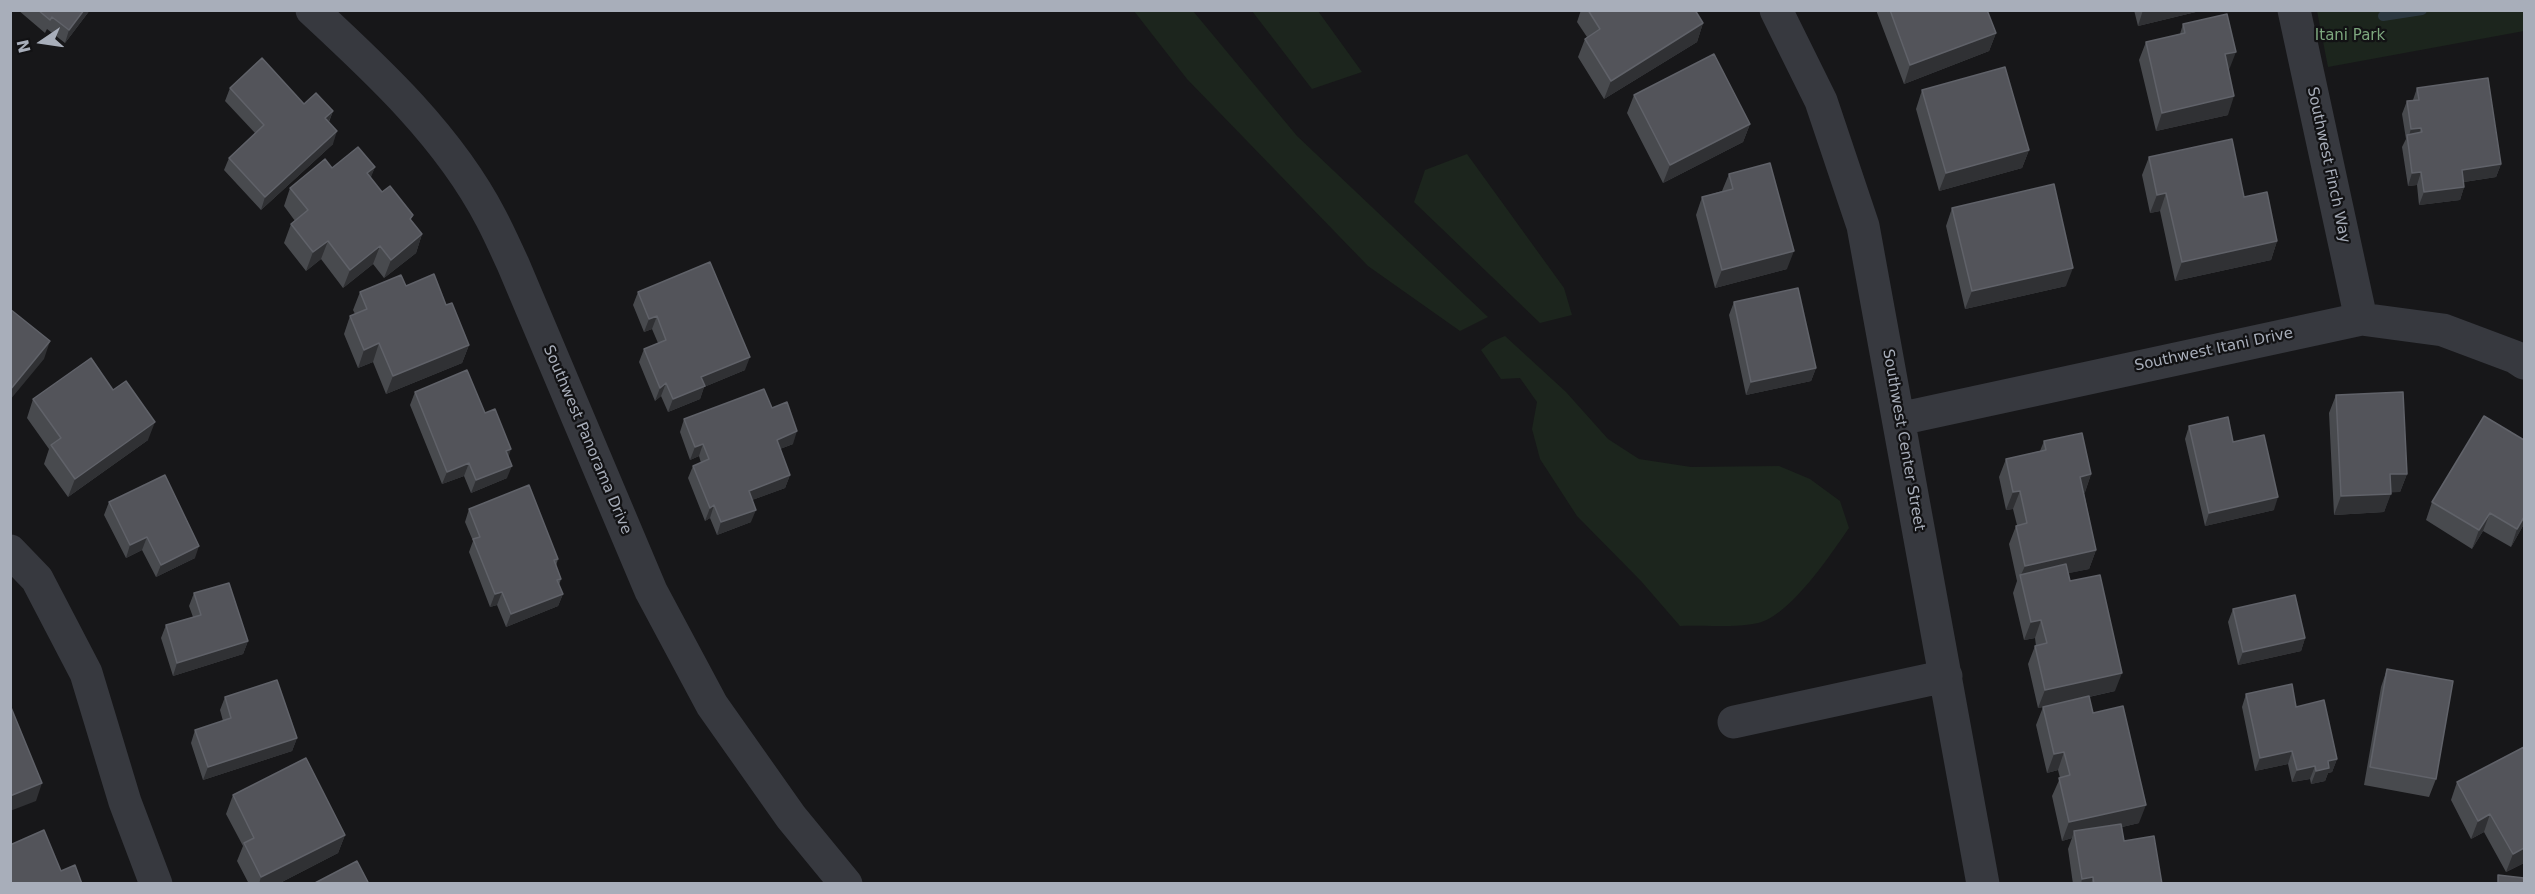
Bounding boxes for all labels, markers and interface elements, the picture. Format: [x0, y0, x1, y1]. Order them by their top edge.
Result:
north arrow [12, 12, 72, 72]
park label: Itani Park [2315, 27, 2385, 45]
text: N [13, 38, 35, 55]
street label: Southwest Finch Way [2303, 85, 2353, 245]
street label: Southwest Itani Drive [2133, 324, 2295, 376]
street label: Southwest Panorama Drive [539, 343, 635, 537]
street label: Southwest Center Street [1878, 348, 1928, 532]

